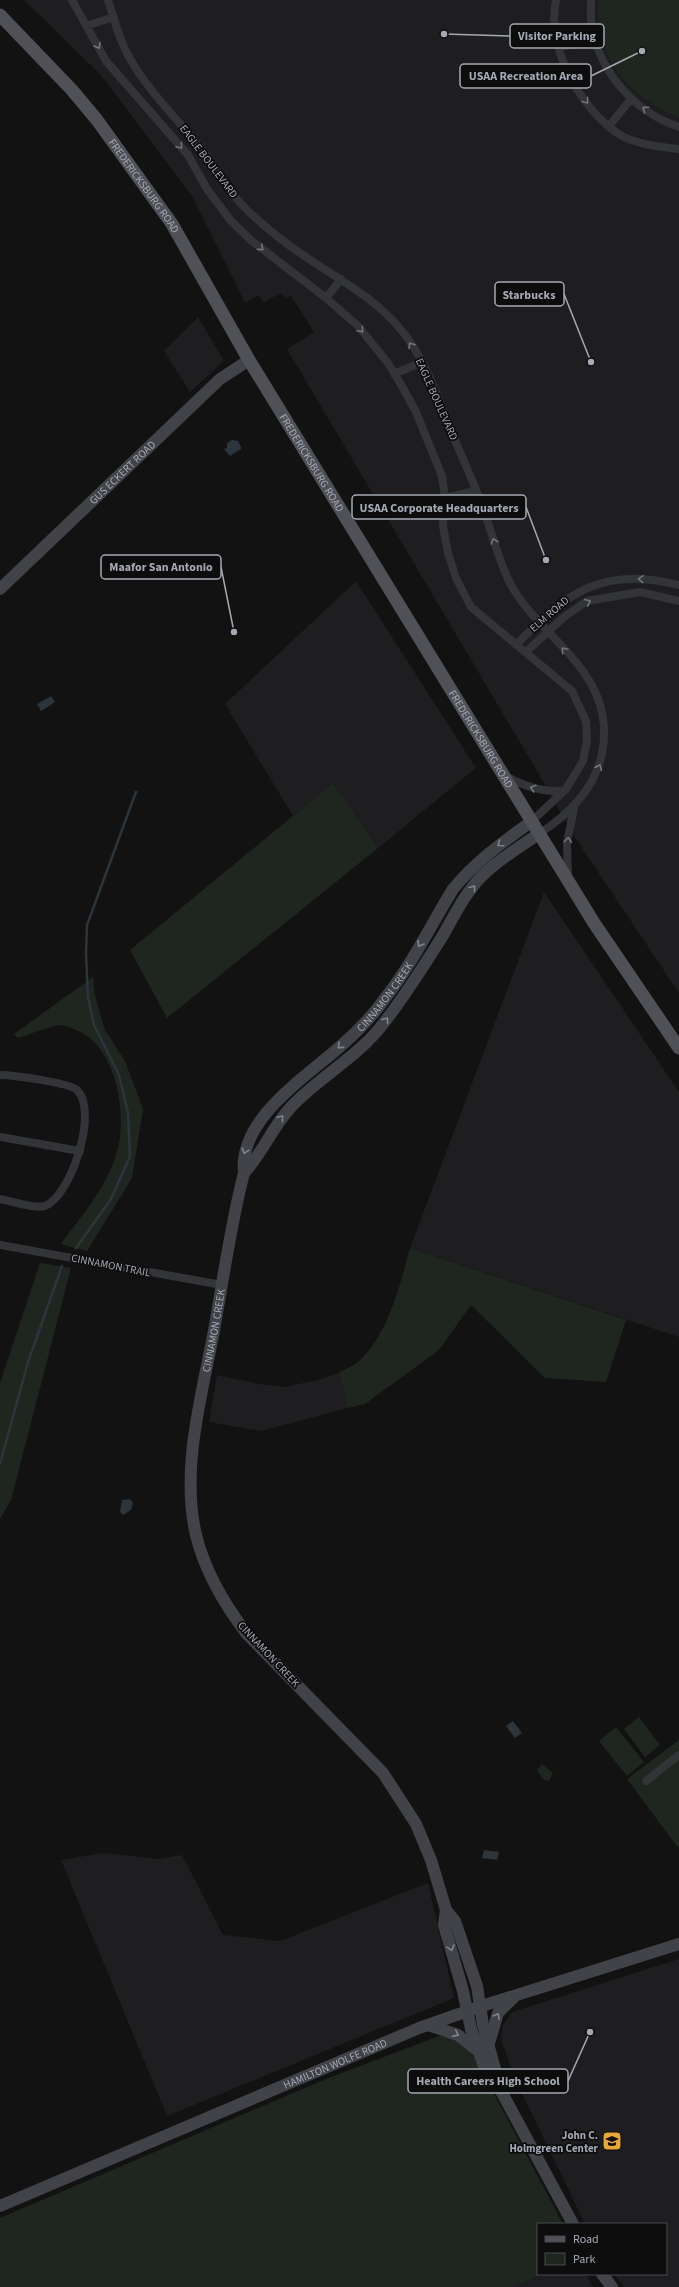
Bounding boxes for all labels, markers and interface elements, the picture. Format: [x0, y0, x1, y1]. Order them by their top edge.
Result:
callout: Visitor Parking [510, 24, 604, 48]
text: Visitor Parking [517, 28, 597, 45]
one-way arrow [93, 42, 100, 49]
callout: USAA Recreation Area [460, 64, 591, 88]
text: USAA Recreation Area [469, 68, 583, 85]
one-way arrow [582, 97, 589, 104]
one-way arrow [642, 106, 649, 114]
street label: EAGLE BOULEVARD [176, 122, 241, 201]
street label: FREDERICKSBURG ROAD [105, 136, 183, 236]
one-way arrow [176, 142, 183, 149]
one-way arrow [256, 243, 263, 250]
callout: Starbucks [495, 282, 564, 306]
text: Starbucks [503, 287, 556, 304]
one-way arrow [356, 326, 363, 333]
one-way arrow [408, 342, 416, 349]
street label: EAGLE BOULEVARD [412, 356, 461, 443]
street label: FREDERICKSBURG ROAD [276, 411, 347, 515]
street label: GUS ECKERT ROAD [86, 437, 159, 508]
callout: USAA Corporate Headquarters [352, 495, 526, 519]
text: USAA Corporate Headquarters [360, 500, 518, 517]
one-way arrow [491, 538, 499, 545]
callout: Maafor San Antonio [101, 555, 221, 579]
text: Maafor San Antonio [109, 559, 213, 576]
one-way arrow [638, 575, 644, 584]
street label: ELM ROAD [526, 593, 572, 636]
one-way arrow [585, 599, 592, 607]
one-way arrow [561, 647, 568, 654]
street label: FREDERICKSBURG ROAD [445, 687, 517, 791]
one-way arrow [594, 764, 602, 772]
one-way arrow [530, 785, 537, 793]
one-way arrow [563, 837, 572, 843]
one-way arrow [498, 839, 505, 846]
one-way arrow [468, 885, 475, 892]
one-way arrow [418, 940, 425, 947]
street label: CINNAMON CREEK [353, 958, 417, 1035]
one-way arrow [382, 1017, 389, 1024]
one-way arrow [338, 1041, 345, 1048]
one-way arrow [277, 1115, 284, 1123]
one-way arrow [241, 1148, 250, 1155]
street label: CINNAMON TRAIL [70, 1250, 152, 1281]
street label: CINNAMON CREEK [199, 1287, 229, 1374]
street label: CINNAMON CREEK [234, 1618, 303, 1691]
one-way arrow [446, 1944, 454, 1951]
one-way arrow [493, 2013, 500, 2020]
one-way arrow [451, 2029, 459, 2037]
street label: HAMILTON WOLFE ROAD [281, 2035, 390, 2093]
callout: Health Careers High School [408, 2069, 568, 2093]
text: Health Careers High School [416, 2073, 560, 2090]
place label: John C. Holmgreen Center [509, 2128, 599, 2156]
school or university icon: John C. Holmgreen Center [601, 2130, 623, 2152]
legend [537, 2223, 667, 2275]
text: Road [573, 2231, 599, 2248]
text: Park [573, 2251, 595, 2268]

